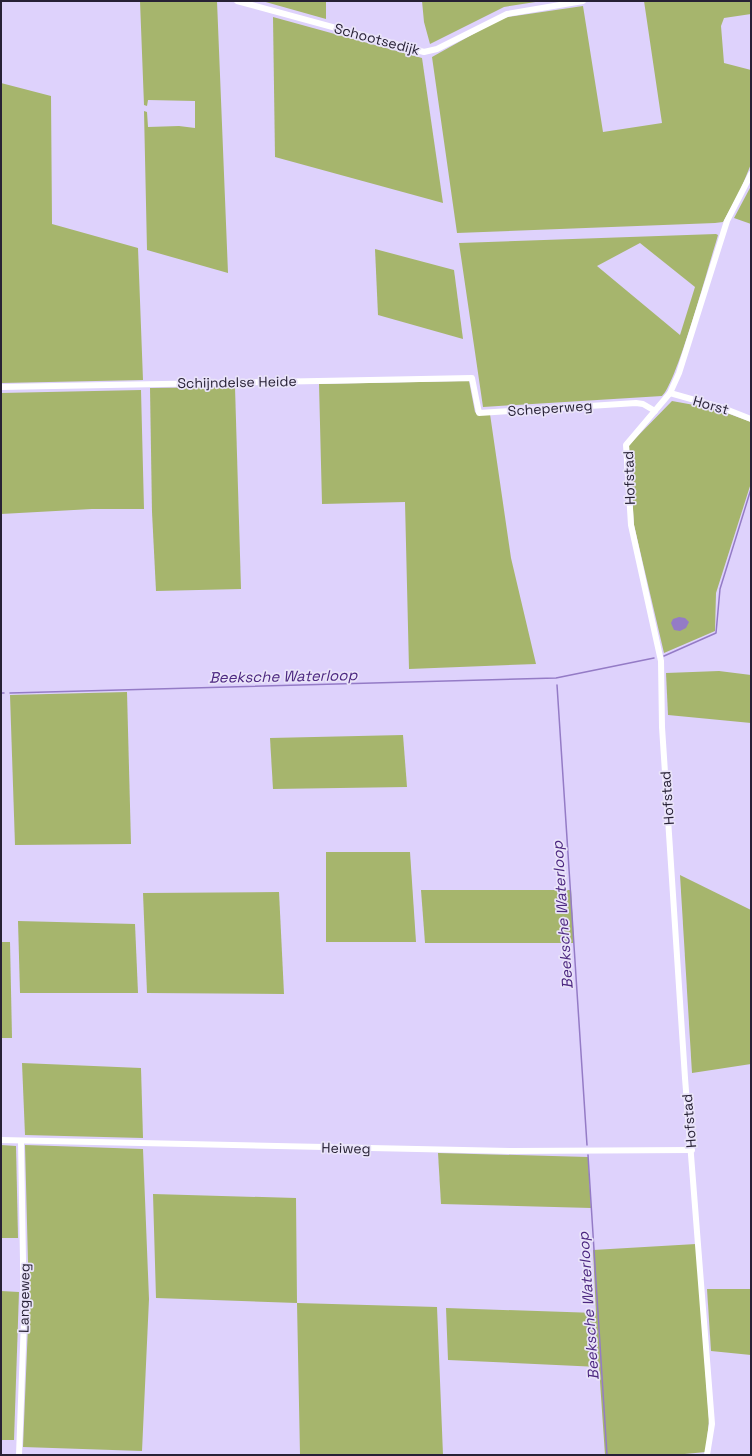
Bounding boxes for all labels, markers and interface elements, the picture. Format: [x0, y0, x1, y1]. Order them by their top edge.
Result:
street label: Schootsedijk [332, 19, 422, 59]
street label: Schijndelse Heide [177, 372, 297, 392]
street label: Horst [691, 391, 731, 419]
street label: Scheperweg [507, 396, 593, 420]
street label: Hofstad [619, 451, 639, 505]
water label: Beeksche Waterloop [209, 665, 359, 687]
street label: Hofstad [656, 770, 678, 826]
water label: Beeksche Waterloop [547, 839, 577, 990]
street label: Hofstad [678, 1093, 700, 1149]
street label: Heiweg [321, 1139, 371, 1157]
water label: Beeksche Waterloop [573, 1230, 603, 1381]
street label: Langeweg [14, 1263, 34, 1333]

